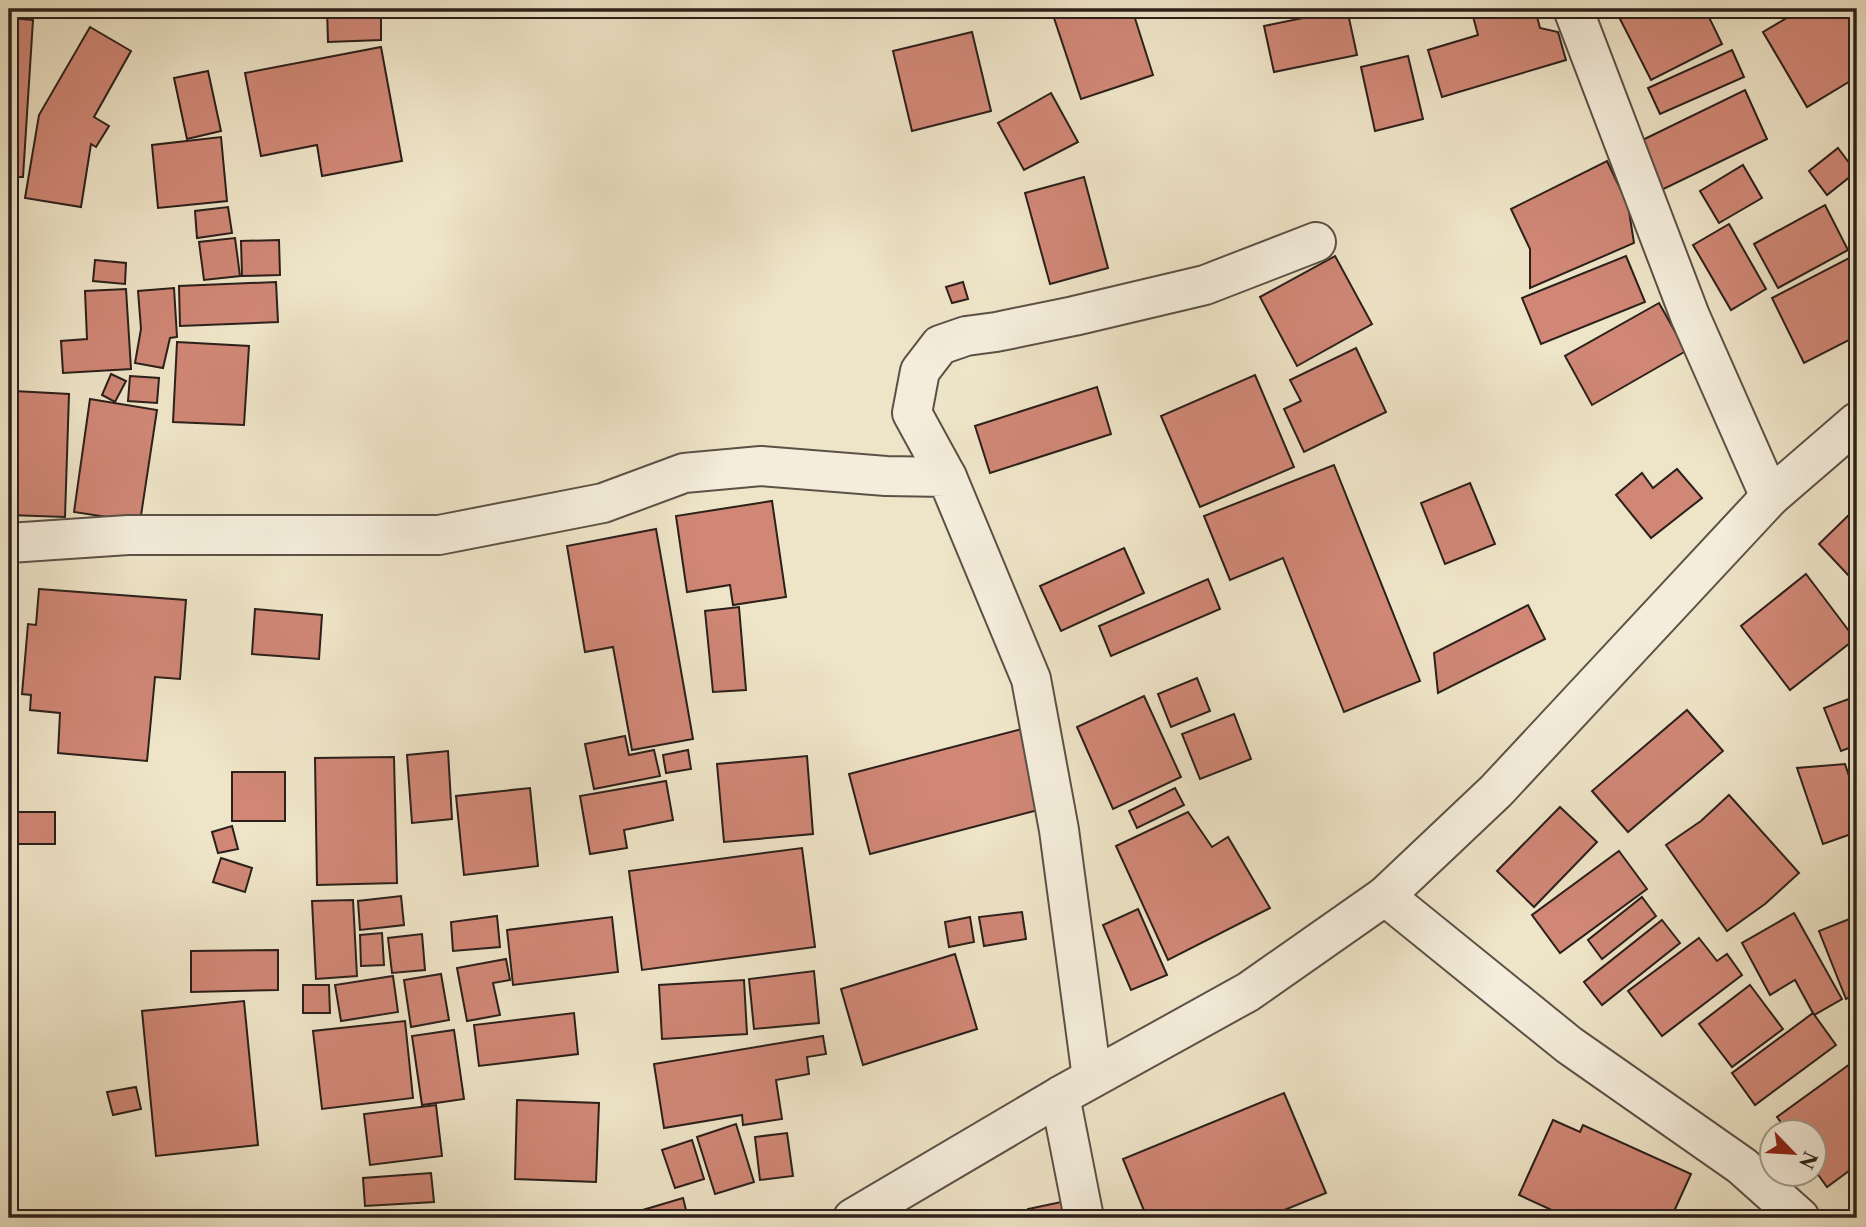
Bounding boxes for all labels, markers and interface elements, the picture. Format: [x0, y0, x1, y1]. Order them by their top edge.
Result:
north arrow [1758, 1118, 1828, 1188]
text: N [1794, 1148, 1822, 1172]

